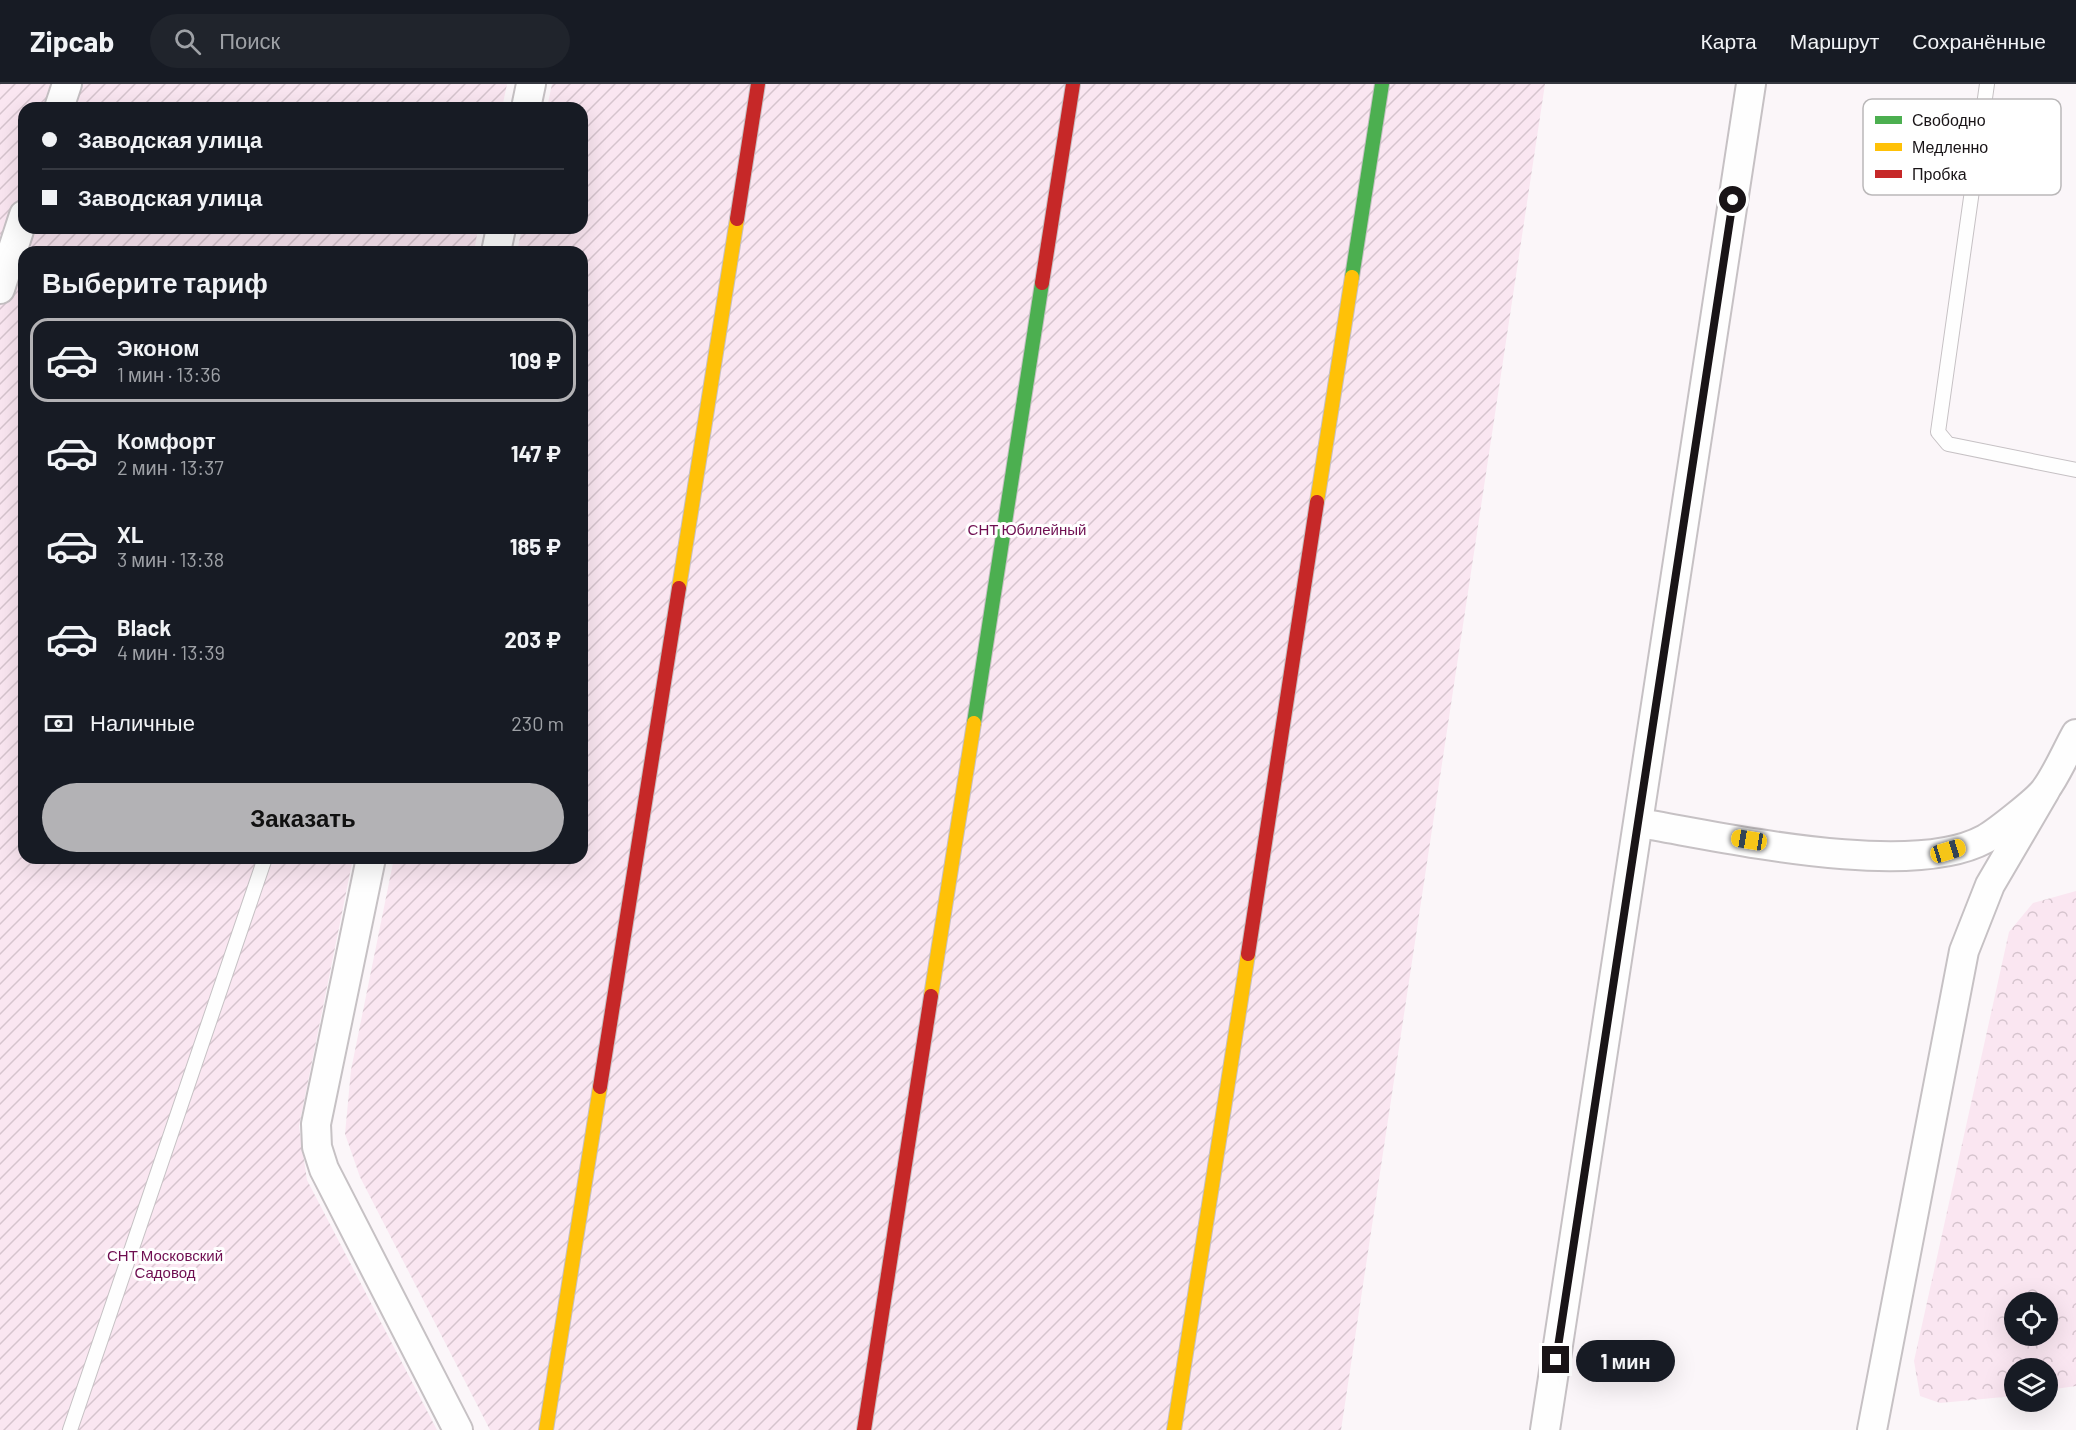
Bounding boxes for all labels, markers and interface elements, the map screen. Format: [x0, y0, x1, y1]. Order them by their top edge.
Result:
search box [150, 14, 570, 68]
text: Zipcab [30, 24, 114, 58]
icon: search [171, 25, 204, 58]
text: Поиск [219, 27, 280, 53]
text: Карта [1701, 28, 1757, 53]
text: Маршрут [1790, 28, 1879, 53]
text: Сохранённые [1912, 28, 2046, 53]
legend [1863, 99, 2061, 195]
text: Свободно [1912, 110, 1986, 129]
text: Заводская улица [78, 126, 262, 152]
text: Медленно [1912, 137, 1988, 156]
text: Пробка [1912, 164, 1967, 183]
text: Заводская улица [78, 184, 262, 210]
route start [1719, 186, 1746, 213]
text: Выберите тариф [42, 266, 268, 298]
icon: car [45, 333, 99, 387]
text: Эконом [117, 334, 200, 360]
text: 109 ₽ [509, 347, 561, 373]
text: 1 мин · 13:36 [117, 362, 221, 386]
icon: car [45, 426, 99, 480]
text: Комфорт [117, 427, 216, 453]
text: 147 ₽ [511, 440, 561, 466]
text: 2 мин · 13:37 [117, 455, 224, 479]
icon: car [45, 519, 99, 573]
park label: СНТ Юбилейный [968, 520, 1086, 538]
text: XL [117, 521, 143, 547]
text: 185 ₽ [510, 533, 561, 559]
text: 3 мин · 13:38 [117, 547, 224, 571]
icon: car [45, 612, 99, 666]
text: Black [117, 614, 171, 640]
text: 203 ₽ [504, 626, 561, 652]
text: 4 мин · 13:39 [117, 640, 225, 664]
icon: cash [42, 707, 75, 740]
text: Наличные [90, 709, 195, 735]
text: 230 m [511, 711, 564, 735]
button: Заказать [42, 783, 564, 852]
car [1730, 828, 1768, 852]
car [1928, 837, 1968, 865]
park label: СНТ Московский Садовод [107, 1246, 223, 1281]
map controls [2004, 1292, 2058, 1412]
button: locate [2004, 1292, 2058, 1346]
callout: 1 мин [1577, 1339, 1676, 1381]
route end [1542, 1346, 1569, 1373]
text: 1 мин [1600, 1349, 1651, 1373]
button: layers [2004, 1358, 2058, 1412]

